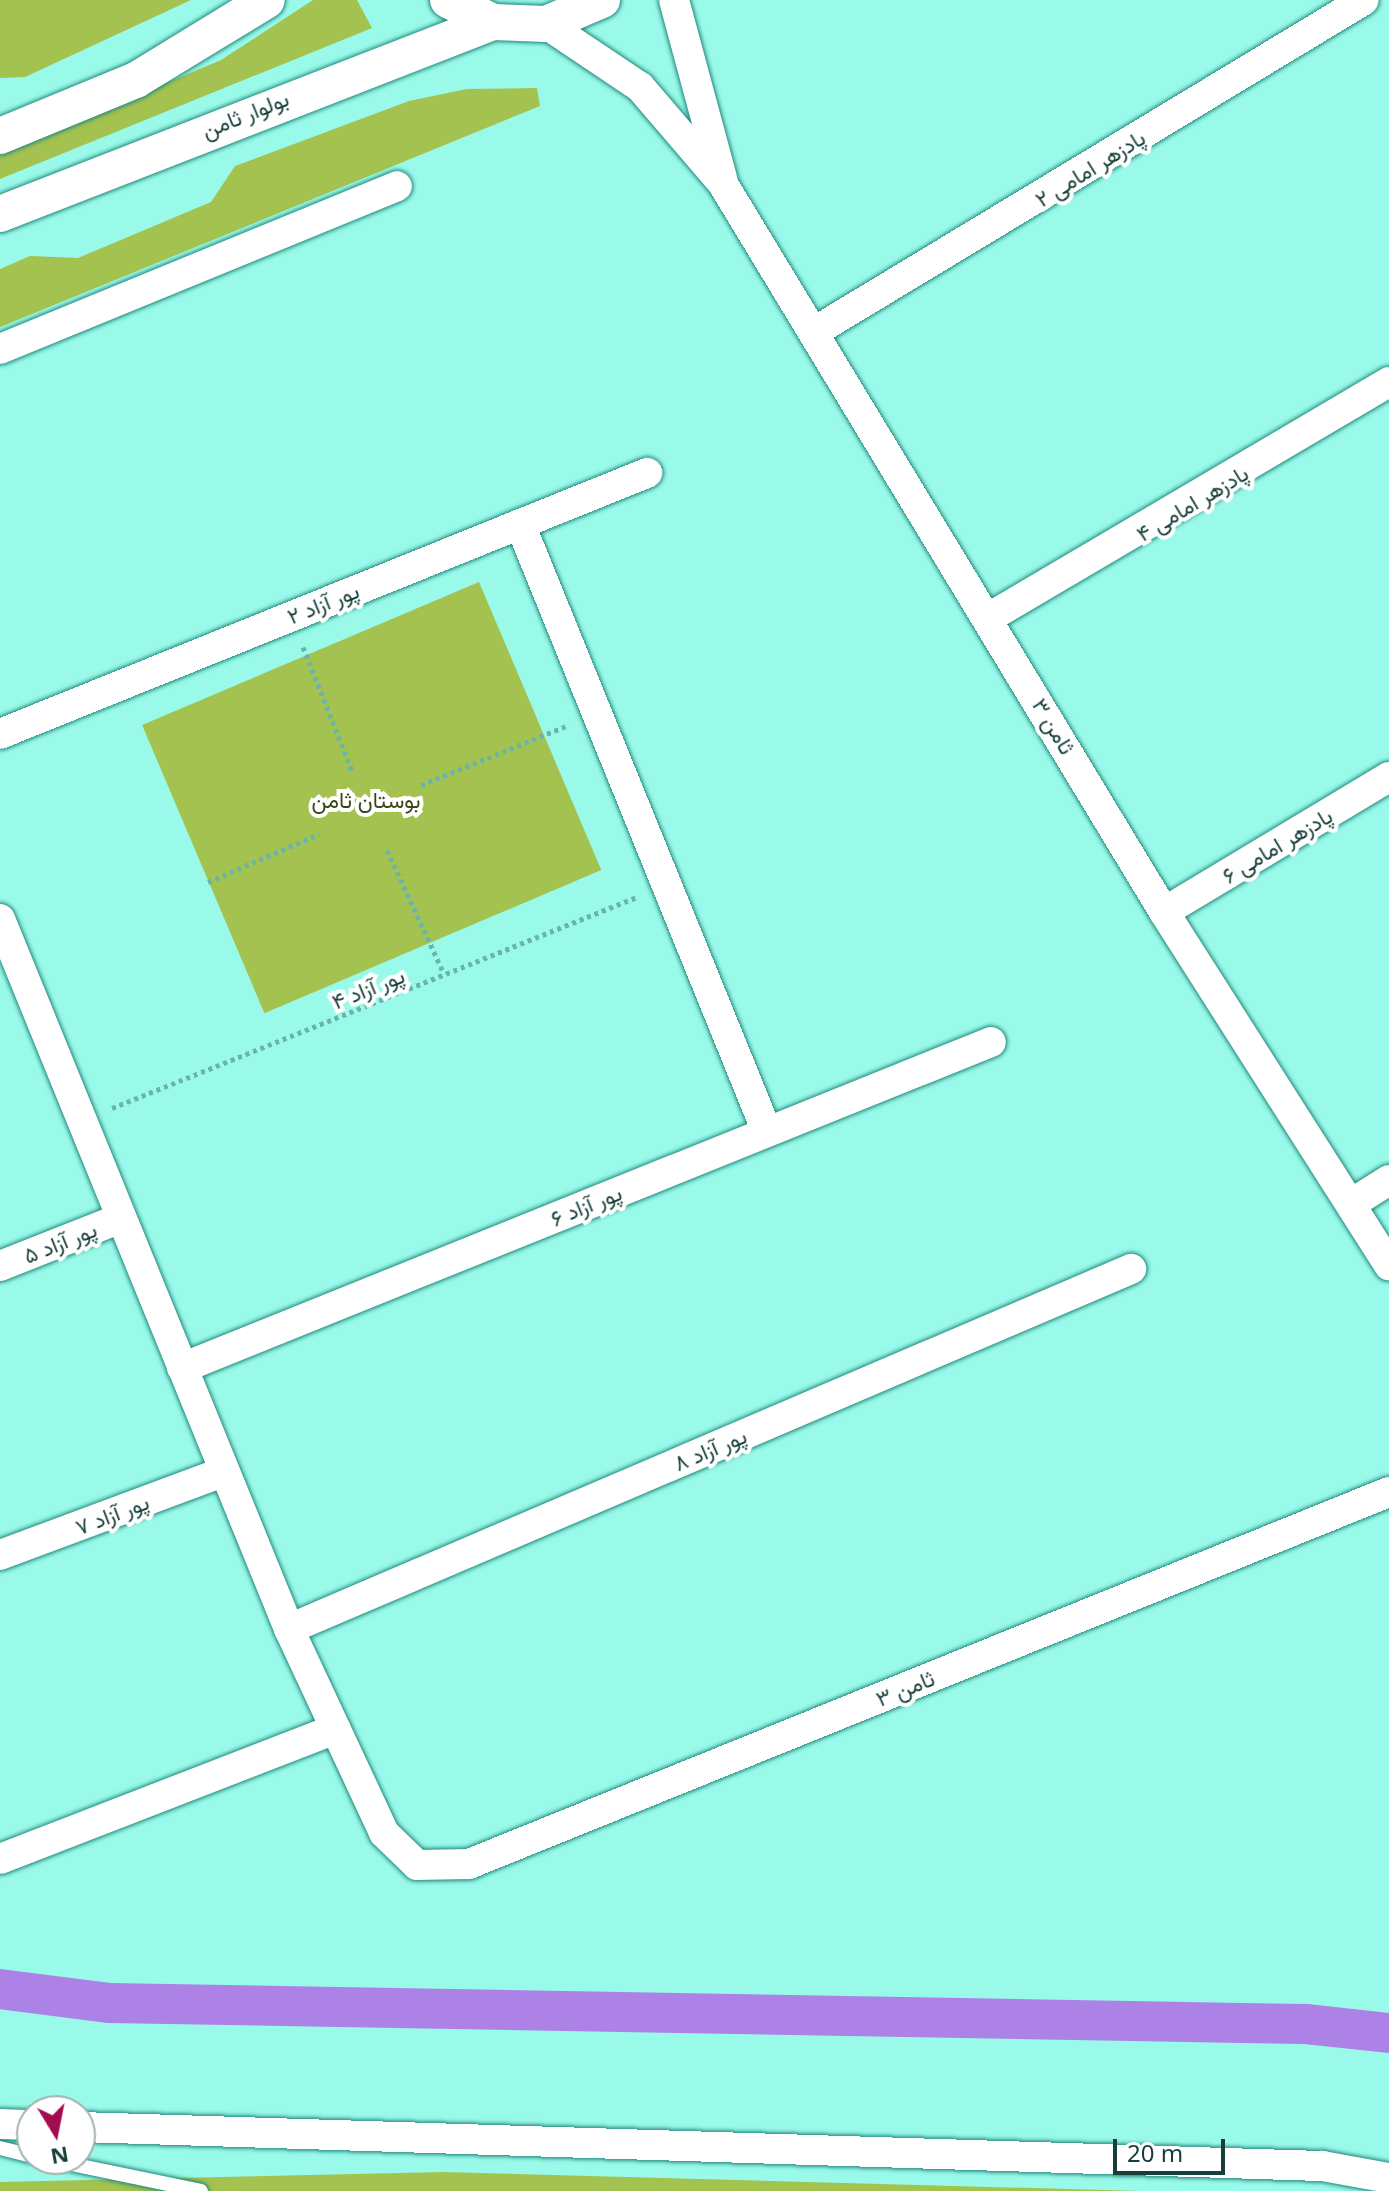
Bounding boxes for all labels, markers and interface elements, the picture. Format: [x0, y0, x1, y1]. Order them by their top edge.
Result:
street label: بولوار ثامن [198, 85, 292, 143]
street label: پادزهر امامی ۲ [1030, 124, 1150, 212]
street label: پادزهر امامی ۴ [1131, 459, 1253, 547]
street label: پور آزاد ۲ [283, 577, 363, 629]
street label: ثامن ۳ [1027, 693, 1081, 759]
park label: بوستان ثامن [311, 787, 421, 813]
street label: پادزهر امامی ۶ [1217, 802, 1337, 888]
street label: پور آزاد ۴ [328, 962, 408, 1014]
street label: پور آزاد ۶ [547, 1179, 625, 1231]
street label: پور آزاد ۵ [20, 1215, 100, 1269]
street label: پور آزاد ۸ [670, 1422, 750, 1476]
street label: پور آزاد ۷ [72, 1488, 152, 1540]
street label: ثامن ۳ [872, 1664, 938, 1712]
north arrow [16, 2095, 96, 2175]
scale bar [1117, 2123, 1229, 2173]
text: 20 m [1127, 2136, 1183, 2169]
text: N [48, 2140, 71, 2173]

